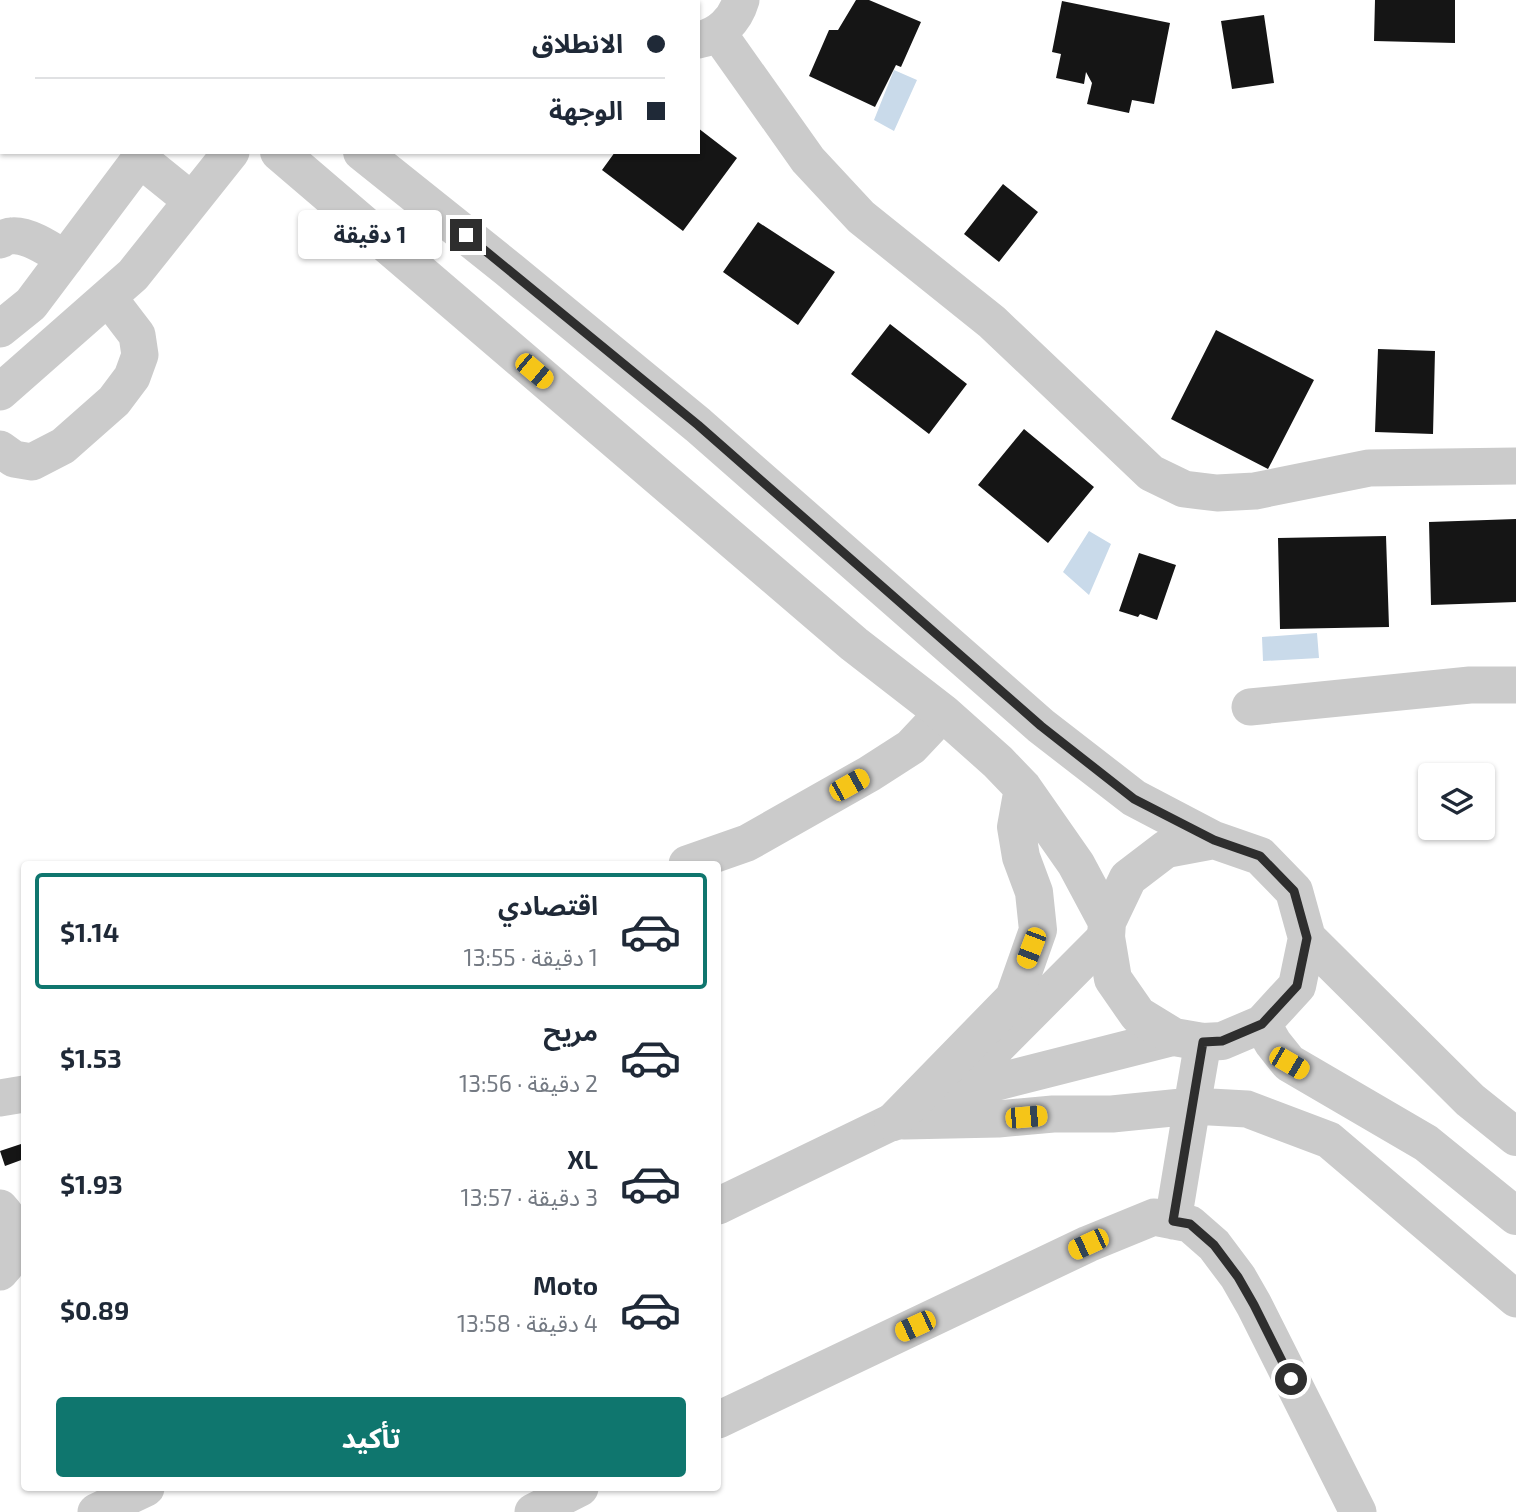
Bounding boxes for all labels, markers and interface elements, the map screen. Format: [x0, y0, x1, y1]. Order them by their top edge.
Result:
text: الانطلاق [532, 27, 623, 58]
text: الوجهة [549, 94, 623, 125]
callout: 1 دقيقة [298, 210, 442, 260]
route end [450, 219, 482, 251]
text: 1 دقيقة [334, 220, 406, 248]
car [512, 349, 557, 393]
map controls [1418, 763, 1495, 840]
button: layers [1418, 763, 1495, 840]
car [826, 766, 873, 804]
text: اقتصادي [498, 889, 598, 920]
icon: car [619, 900, 682, 963]
text: $1.14 [60, 916, 119, 947]
car [1014, 925, 1049, 971]
text: 1 دقيقة · 13:55 [464, 943, 598, 971]
text: مريح [543, 1015, 598, 1046]
icon: car [619, 1026, 682, 1089]
text: $1.53 [60, 1042, 122, 1073]
car [1266, 1043, 1313, 1083]
text: 2 دقيقة · 13:56 [459, 1069, 598, 1097]
car [1005, 1105, 1048, 1129]
text: XL [567, 1143, 598, 1174]
icon: car [619, 1152, 682, 1215]
text: $1.93 [60, 1168, 123, 1199]
text: 3 دقيقة · 13:57 [461, 1183, 598, 1211]
car [1065, 1226, 1112, 1262]
text: Moto [533, 1269, 598, 1300]
icon: car [619, 1278, 682, 1341]
text: $0.89 [60, 1294, 129, 1325]
car [892, 1308, 939, 1344]
text: 4 دقيقة · 13:58 [457, 1309, 598, 1337]
route start [1275, 1363, 1307, 1395]
button: تأكيد [56, 1397, 686, 1477]

